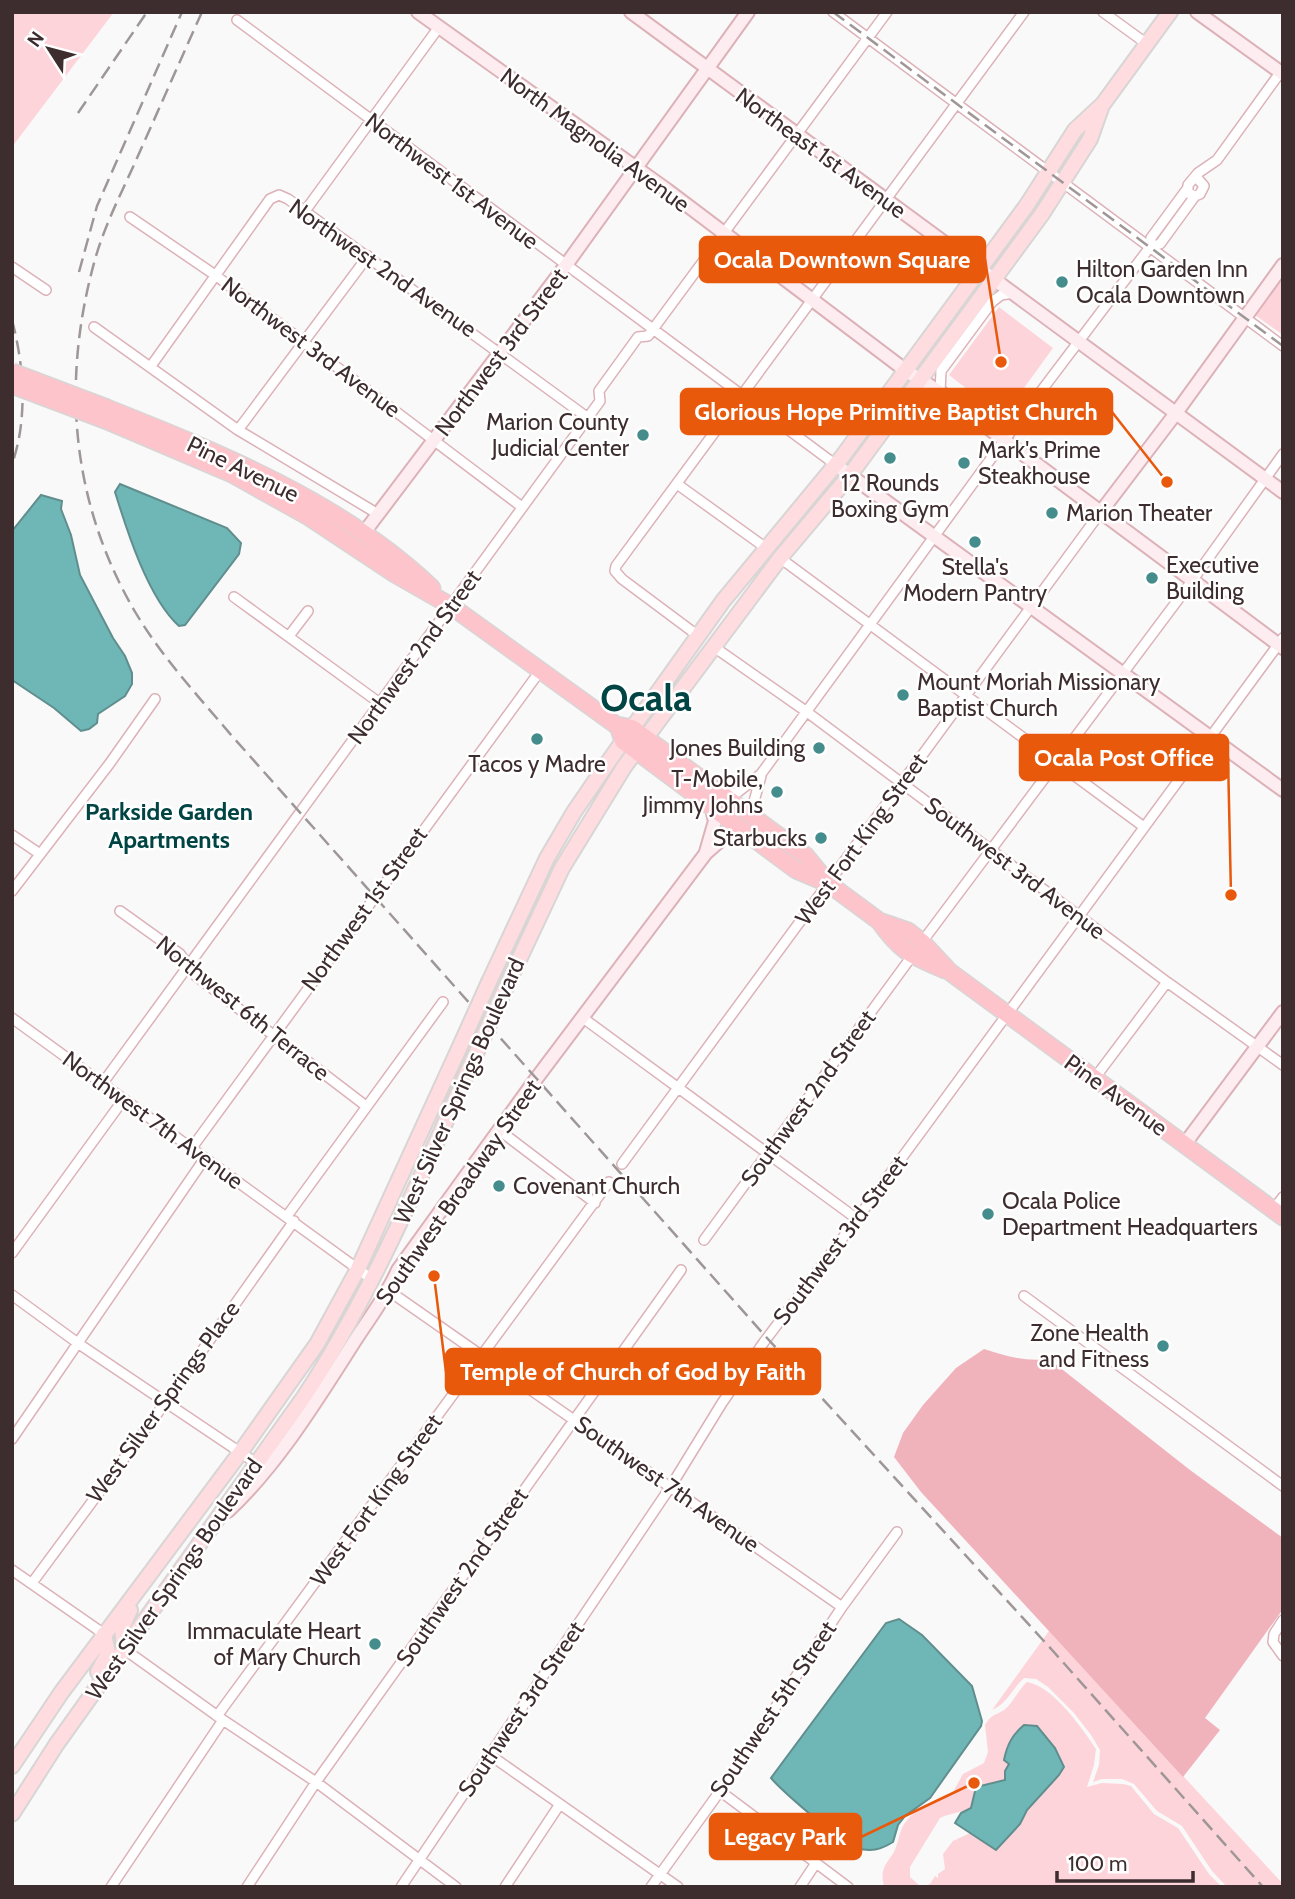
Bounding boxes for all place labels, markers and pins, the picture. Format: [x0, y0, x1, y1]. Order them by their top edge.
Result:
callout: Ocala Downtown Square [700, 237, 985, 282]
place label: Hilton Garden Inn Ocala Downtown [1076, 255, 1248, 309]
marker: Hilton Garden Inn Ocala Downtown [1054, 274, 1070, 290]
callout: Glorious Hope Primitive Baptist Church [681, 389, 1112, 434]
place label: Marion County Judicial Center [486, 408, 630, 462]
marker: Marion County Judicial Center [635, 427, 651, 443]
place label: Mark's Prime Steakhouse [978, 436, 1101, 490]
marker: 12 Rounds Boxing Gym [882, 450, 898, 466]
marker: Mark's Prime Steakhouse [956, 455, 972, 471]
place label: 12 Rounds Boxing Gym [831, 469, 949, 523]
place label: Marion Theater [1066, 499, 1213, 527]
marker: Marion Theater [1044, 505, 1060, 521]
marker: Stella's Modern Pantry [967, 534, 983, 550]
place label: Executive Building [1166, 551, 1259, 605]
place label: Stella's Modern Pantry [903, 553, 1047, 607]
marker: Executive Building [1144, 570, 1160, 586]
place label: Mount Moriah Missionary Baptist Church [917, 668, 1161, 722]
marker: Mount Moriah Missionary Baptist Church [895, 687, 911, 703]
marker: Tacos y Madre [529, 731, 545, 747]
place label: Jones Building [669, 734, 806, 762]
callout: Ocala Post Office [1020, 735, 1228, 780]
marker: Jones Building [811, 740, 827, 756]
place label: Tacos y Madre [468, 750, 606, 778]
place label: T-Mobile, Jimmy Johns [642, 765, 763, 819]
marker: T-Mobile, Jimmy Johns [769, 784, 785, 800]
place label: Starbucks [713, 824, 807, 852]
marker: Starbucks [813, 830, 829, 846]
place label: Covenant Church [513, 1172, 680, 1200]
marker: Covenant Church [491, 1178, 507, 1194]
place label: Ocala Police Department Headquarters [1002, 1187, 1258, 1241]
marker: Ocala Police Department Headquarters [980, 1206, 996, 1222]
place label: Zone Health and Fitness [1030, 1319, 1149, 1373]
marker: Zone Health and Fitness [1155, 1338, 1171, 1354]
callout: Temple of Church of God by Faith [446, 1349, 820, 1394]
place label: Immaculate Heart of Mary Church [187, 1617, 361, 1671]
marker: Immaculate Heart of Mary Church [367, 1636, 383, 1652]
callout: Legacy Park [710, 1814, 861, 1859]

